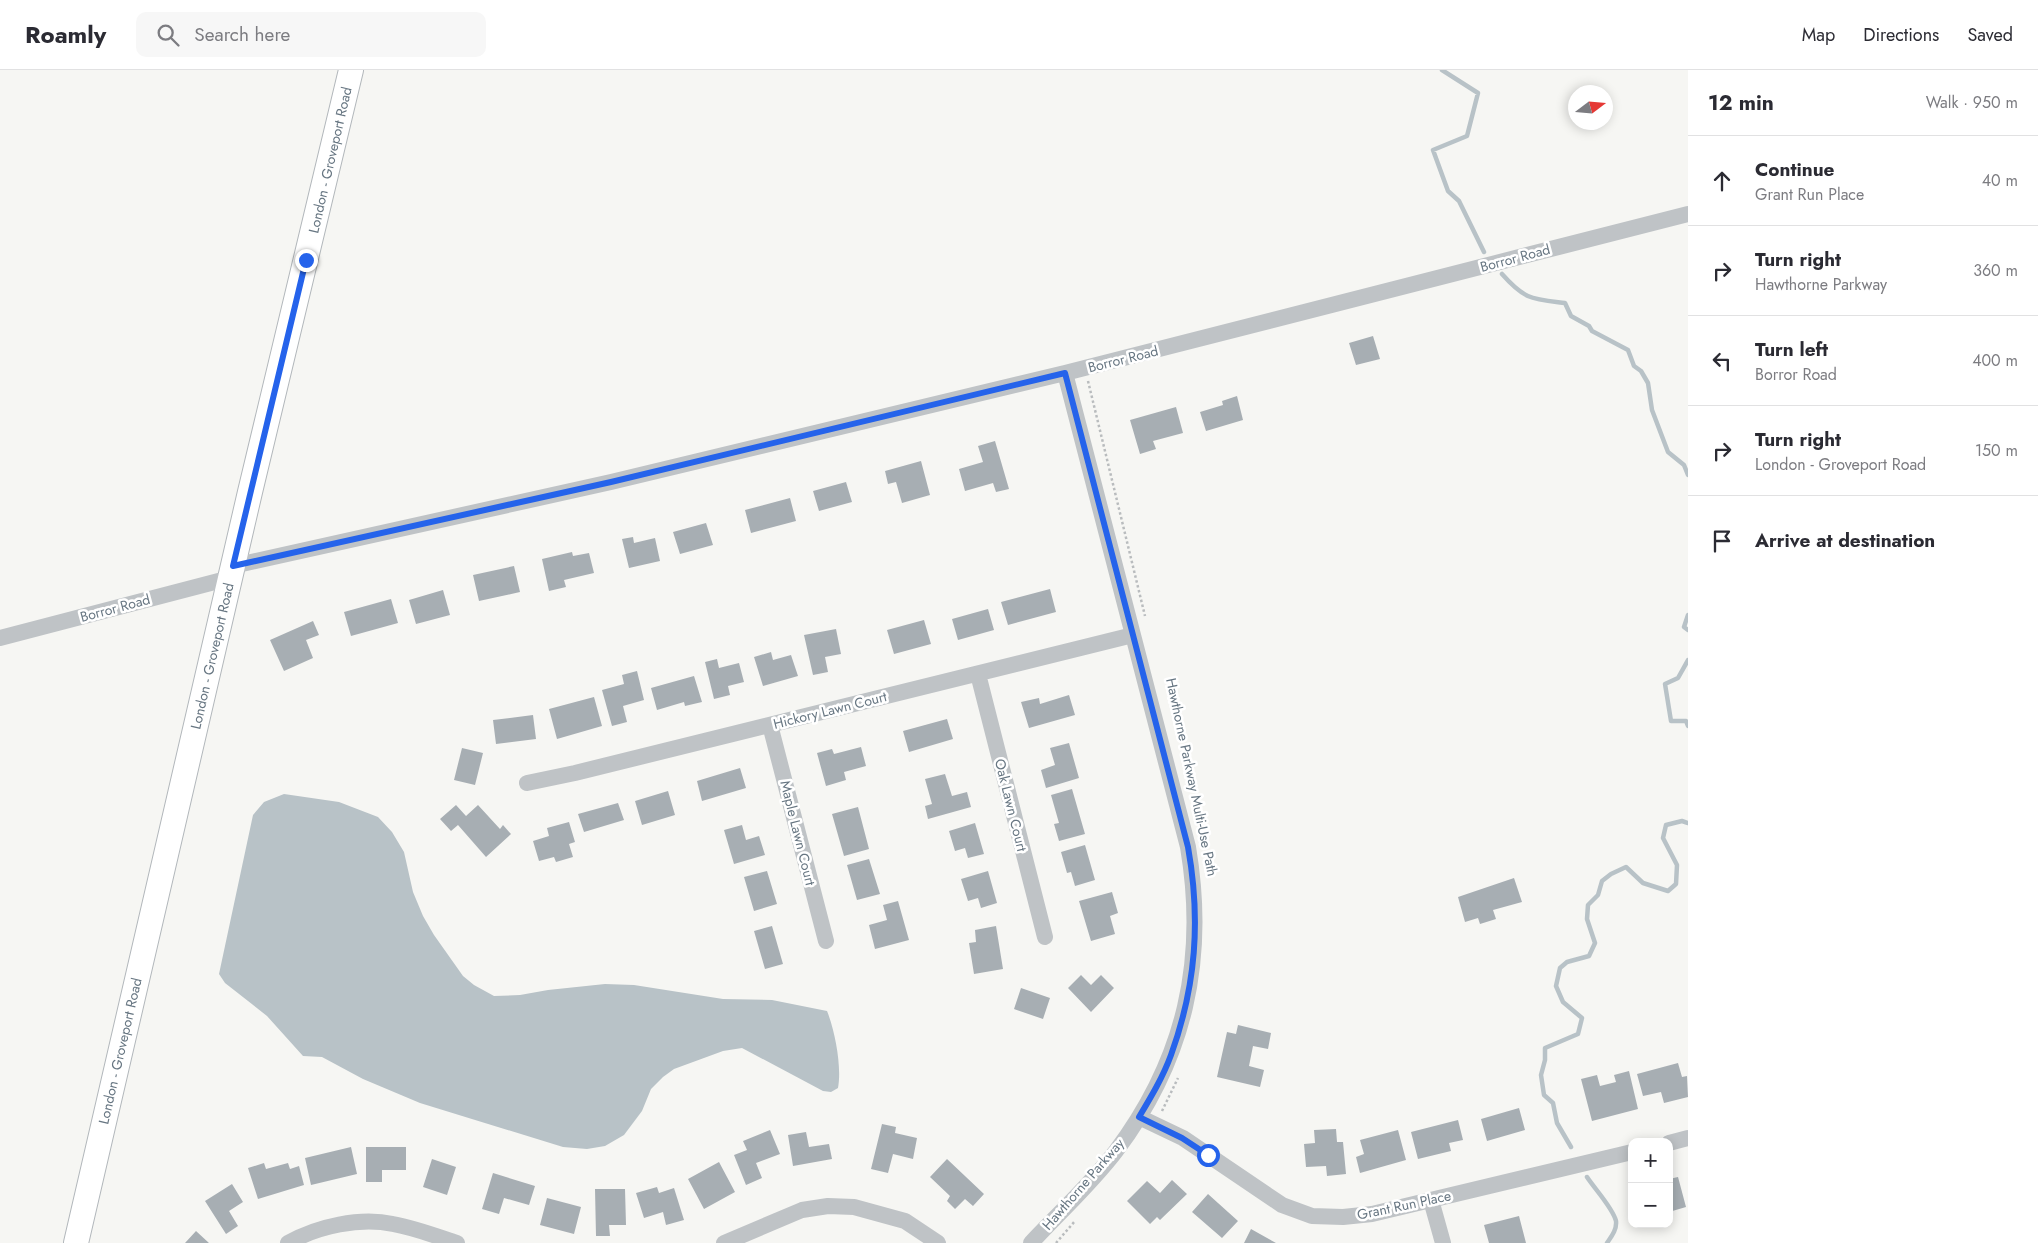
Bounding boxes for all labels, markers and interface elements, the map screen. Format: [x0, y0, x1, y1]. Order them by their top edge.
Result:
search box [136, 12, 486, 57]
text: Roamly [25, 17, 106, 52]
icon: search [154, 21, 182, 49]
text: Search here [194, 21, 290, 48]
text: Map [1802, 22, 1835, 48]
text: Directions [1863, 22, 1939, 48]
text: Saved [1967, 22, 2013, 48]
street label: London - Groveport Road [303, 85, 357, 235]
north arrow [1568, 85, 1613, 130]
text: 12 min [1708, 88, 1774, 118]
text: Walk · 950 m [1926, 91, 2018, 114]
text: Continue [1755, 156, 1834, 183]
icon: ahead [1708, 167, 1736, 195]
text: 40 m [1982, 169, 2018, 192]
text: Grant Run Place [1755, 183, 1864, 206]
street label: Borror Road [1478, 239, 1552, 277]
text: Turn right [1755, 246, 1841, 273]
route end [295, 249, 318, 272]
icon: right [1708, 257, 1736, 285]
text: 360 m [1973, 259, 2018, 282]
text: Hawthorne Parkway [1755, 273, 1887, 296]
text: Turn left [1755, 336, 1828, 363]
street label: Borror Road [1086, 341, 1160, 377]
icon: left [1708, 347, 1736, 375]
text: 400 m [1972, 349, 2018, 372]
text: Borror Road [1755, 363, 1837, 386]
text: Turn right [1755, 426, 1841, 453]
icon: right [1708, 437, 1736, 465]
text: 150 m [1975, 439, 2018, 462]
text: London - Groveport Road [1755, 453, 1926, 476]
icon: arrive [1708, 527, 1736, 555]
text: Arrive at destination [1755, 527, 1935, 554]
street label: London - Groveport Road [185, 581, 239, 731]
street label: Borror Road [78, 589, 152, 627]
street label: Hawthorne Parkway Multi-Use Path [1161, 676, 1223, 878]
street label: Hickory Lawn Court [771, 686, 889, 734]
street label: Oak Lawn Court [990, 757, 1032, 854]
street label: Maple Lawn Court [775, 778, 821, 888]
street label: London - Groveport Road [93, 976, 147, 1126]
street label: Hawthorne Parkway [1038, 1133, 1129, 1234]
map controls [1628, 1138, 1673, 1228]
button: + [1628, 1138, 1673, 1183]
route start [1197, 1144, 1220, 1167]
button: − [1628, 1183, 1673, 1228]
street label: Grant Run Place [1355, 1185, 1453, 1225]

